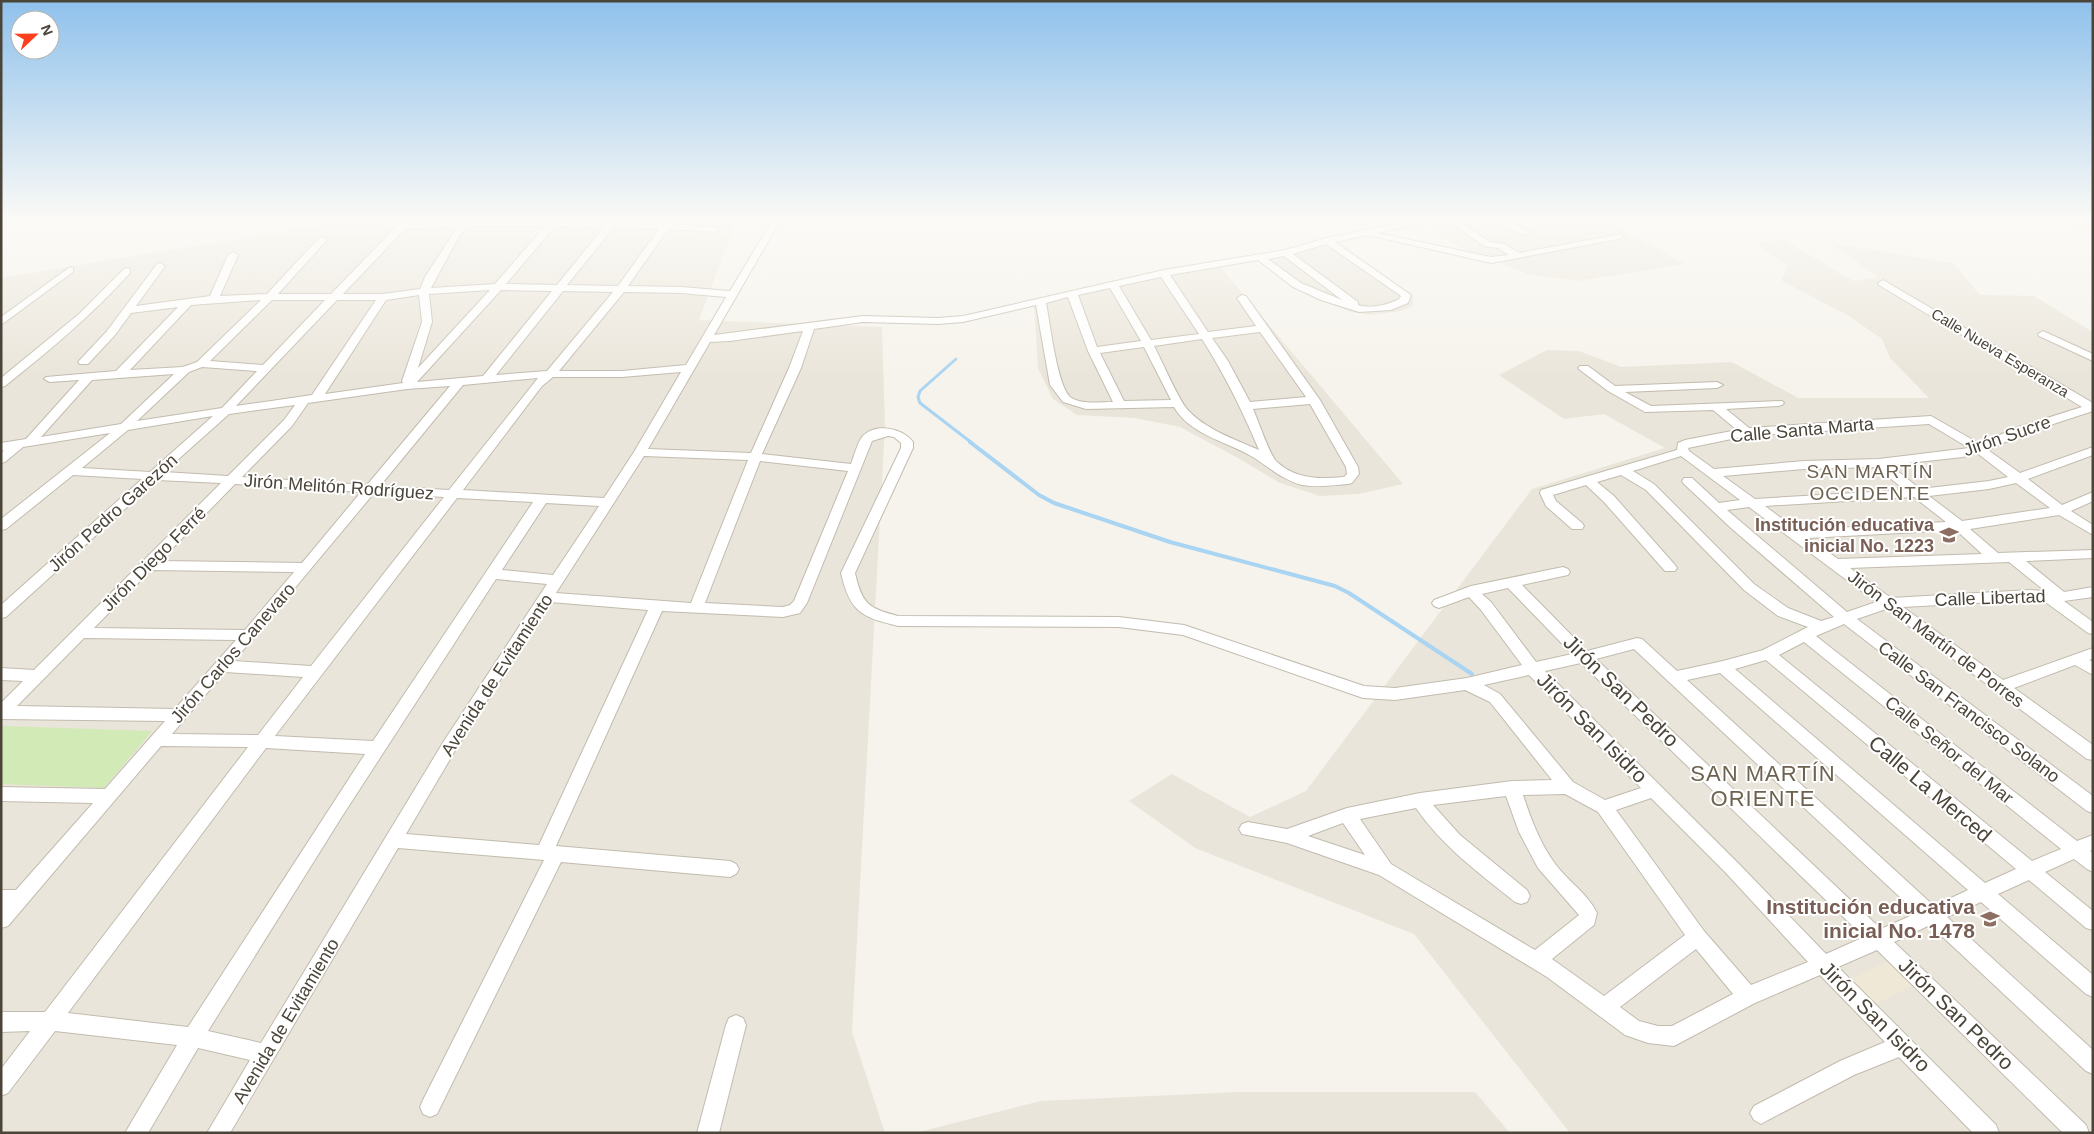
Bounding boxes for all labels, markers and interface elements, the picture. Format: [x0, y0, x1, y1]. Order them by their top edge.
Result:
north arrow [10, 10, 60, 60]
text: N [38, 22, 56, 38]
street label: Calle Nueva Esperanza [1928, 305, 2073, 401]
street label: Jirón Sucre [1961, 412, 2053, 460]
street label: Calle Santa Marta [1729, 414, 1876, 446]
street label: Jirón Pedro Garezón [45, 450, 181, 576]
district label: SAN MARTÍN OCCIDENTE [1807, 461, 1933, 504]
street label: Jirón Melitón Rodríguez [243, 470, 435, 504]
street label: Jirón Diego Ferré [98, 503, 210, 615]
place label: Institución educativa inicial No. 1223 [1755, 515, 1935, 556]
school or university icon: Institución educativa inicial No. 1223 [1938, 524, 1960, 546]
street label: Jirón San Martín de Porres [1844, 566, 2028, 712]
street label: Jirón Carlos Canevaro [167, 579, 299, 727]
street label: Calle Libertad [1934, 586, 2046, 610]
street label: Avenida de Evitamiento [437, 590, 557, 760]
street label: Jirón San Pedro [1559, 630, 1683, 751]
street label: Calle San Francisco Solano [1874, 637, 2064, 787]
street label: Jirón San Isidro [1533, 668, 1652, 787]
street label: Calle Señor del Mar [1881, 692, 2017, 808]
street label: Calle La Merced [1864, 731, 1996, 847]
district label: SAN MARTÍN ORIENTE [1690, 761, 1836, 811]
place label: Institución educativa inicial No. 1478 [1766, 895, 1975, 942]
school or university icon: Institución educativa inicial No. 1478 [1979, 908, 2001, 930]
street label: Avenida de Evitamiento [229, 935, 343, 1107]
street label: Jirón San Pedro [1894, 953, 2018, 1074]
street label: Jirón San Isidro [1816, 957, 1935, 1076]

